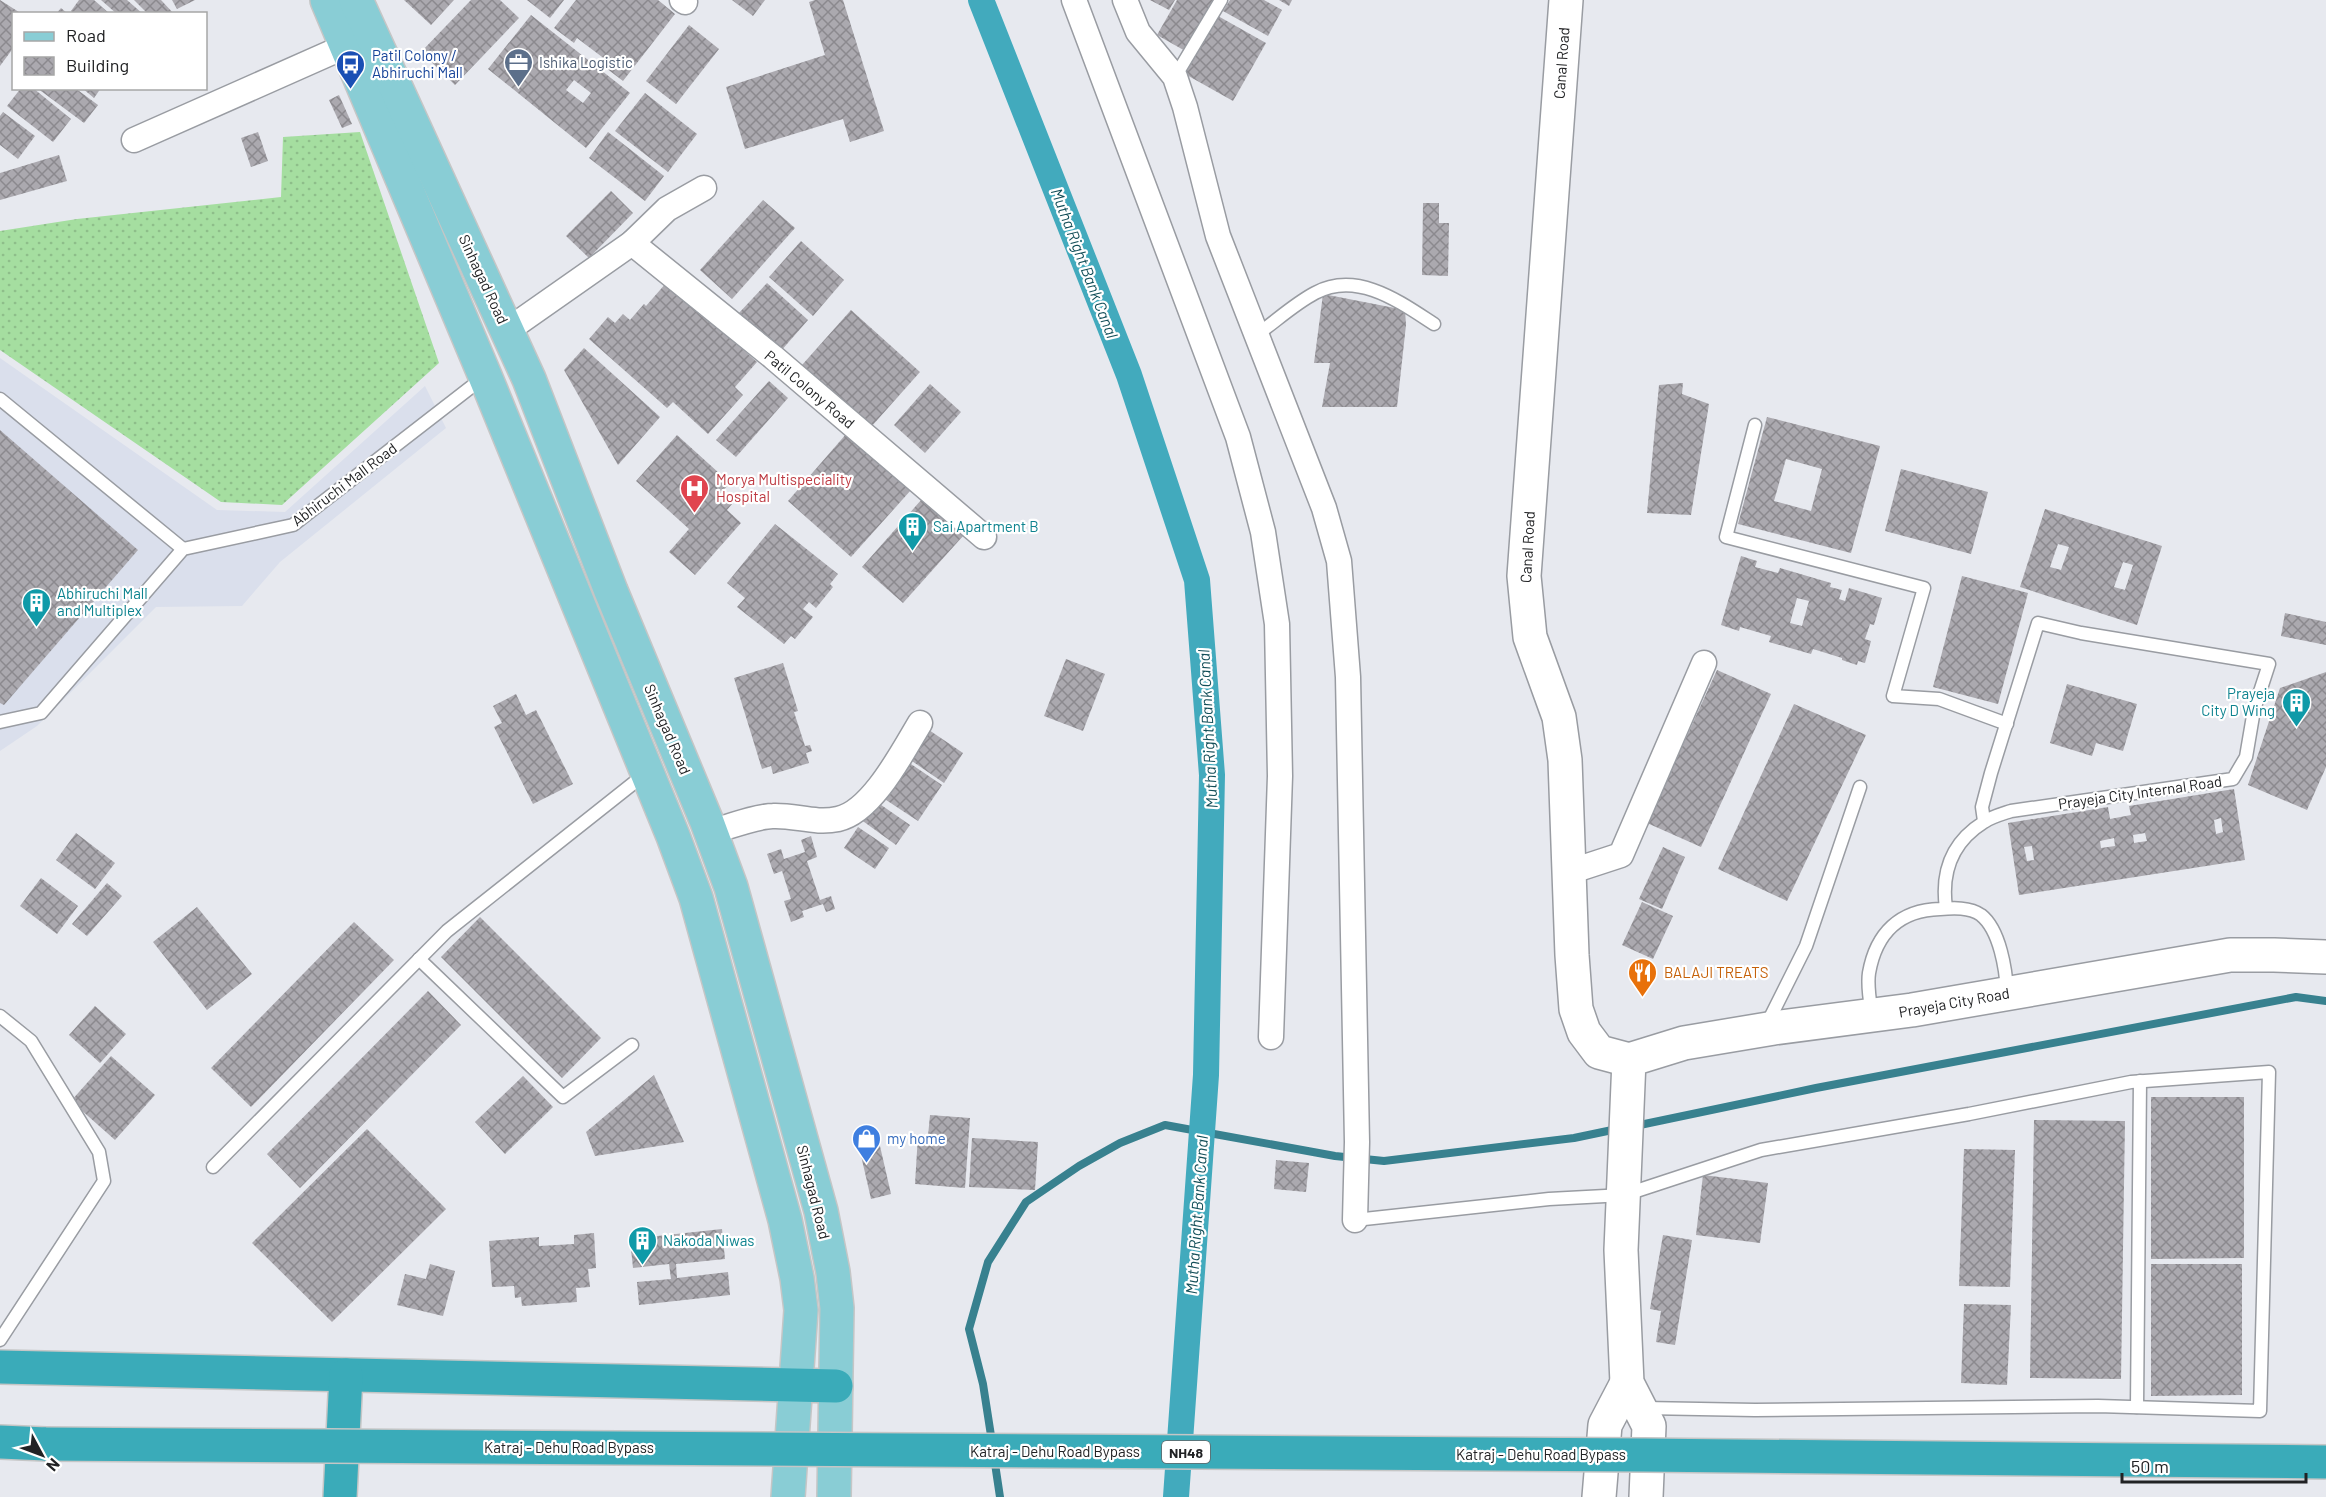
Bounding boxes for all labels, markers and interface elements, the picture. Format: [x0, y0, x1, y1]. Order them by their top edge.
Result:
legend [12, 12, 207, 90]
text: Road [66, 24, 106, 46]
street label: Canal Road [1550, 26, 1572, 100]
place label: Patil Colony / Abhiruchi Mall [372, 46, 463, 81]
office icon: Ishika Logistic [502, 46, 534, 88]
bus stop icon: Patil Colony / Abhiruchi Mall [335, 48, 367, 90]
place label: Ishika Logistic [539, 53, 633, 71]
text: Building [66, 54, 129, 76]
water label: Mutha Right Bank Canal [1048, 185, 1123, 341]
street label: Sinhagad Road [455, 231, 513, 327]
street label: Patil Colony Road [761, 346, 859, 432]
street label: Abhiruchi Mall Road [288, 439, 400, 529]
place label: Morya Multispeciality Hospital [716, 470, 852, 505]
hospital icon: Morya Multispeciality Hospital [679, 472, 711, 514]
building icon: Sai Apartment B [896, 510, 928, 552]
street label: Canal Road [1516, 511, 1538, 583]
place label: Sai Apartment B [933, 517, 1039, 535]
place label: Abhiruchi Mall and Multiplex [57, 584, 148, 619]
building icon: Abhiruchi Mall and Multiplex [20, 586, 52, 628]
water label: Mutha Right Bank Canal [1193, 649, 1221, 809]
street label: Sinhagad Road [641, 681, 695, 777]
place label: Prayeja City D Wing [2201, 684, 2275, 719]
building icon: Prayeja City D Wing [2280, 686, 2312, 728]
street label: Prayeja City Internal Road [2057, 772, 2223, 812]
restaurant icon: BALAJI TREATS [1627, 956, 1659, 998]
place label: BALAJI TREATS [1664, 963, 1768, 981]
street label: Prayeja City Road [1897, 983, 2011, 1021]
shop icon: my home [850, 1122, 882, 1164]
place label: my home [887, 1129, 946, 1147]
water label: Mutha Right Bank Canal [1181, 1135, 1211, 1295]
street label: Sinhagad Road [794, 1143, 834, 1241]
building icon: Nakoda Niwas [626, 1224, 658, 1266]
place label: Nakoda Niwas [663, 1231, 755, 1249]
north arrow [12, 1425, 72, 1485]
street label: Katraj - Dehu Road Bypass [484, 1438, 654, 1456]
road number: NH48 [1162, 1441, 1210, 1463]
street label: Katraj - Dehu Road Bypass [970, 1442, 1140, 1460]
street label: Katraj - Dehu Road Bypass [1456, 1445, 1626, 1463]
scale bar [2122, 1446, 2306, 1484]
text: N [43, 1455, 64, 1475]
text: 50 m [2131, 1455, 2169, 1477]

